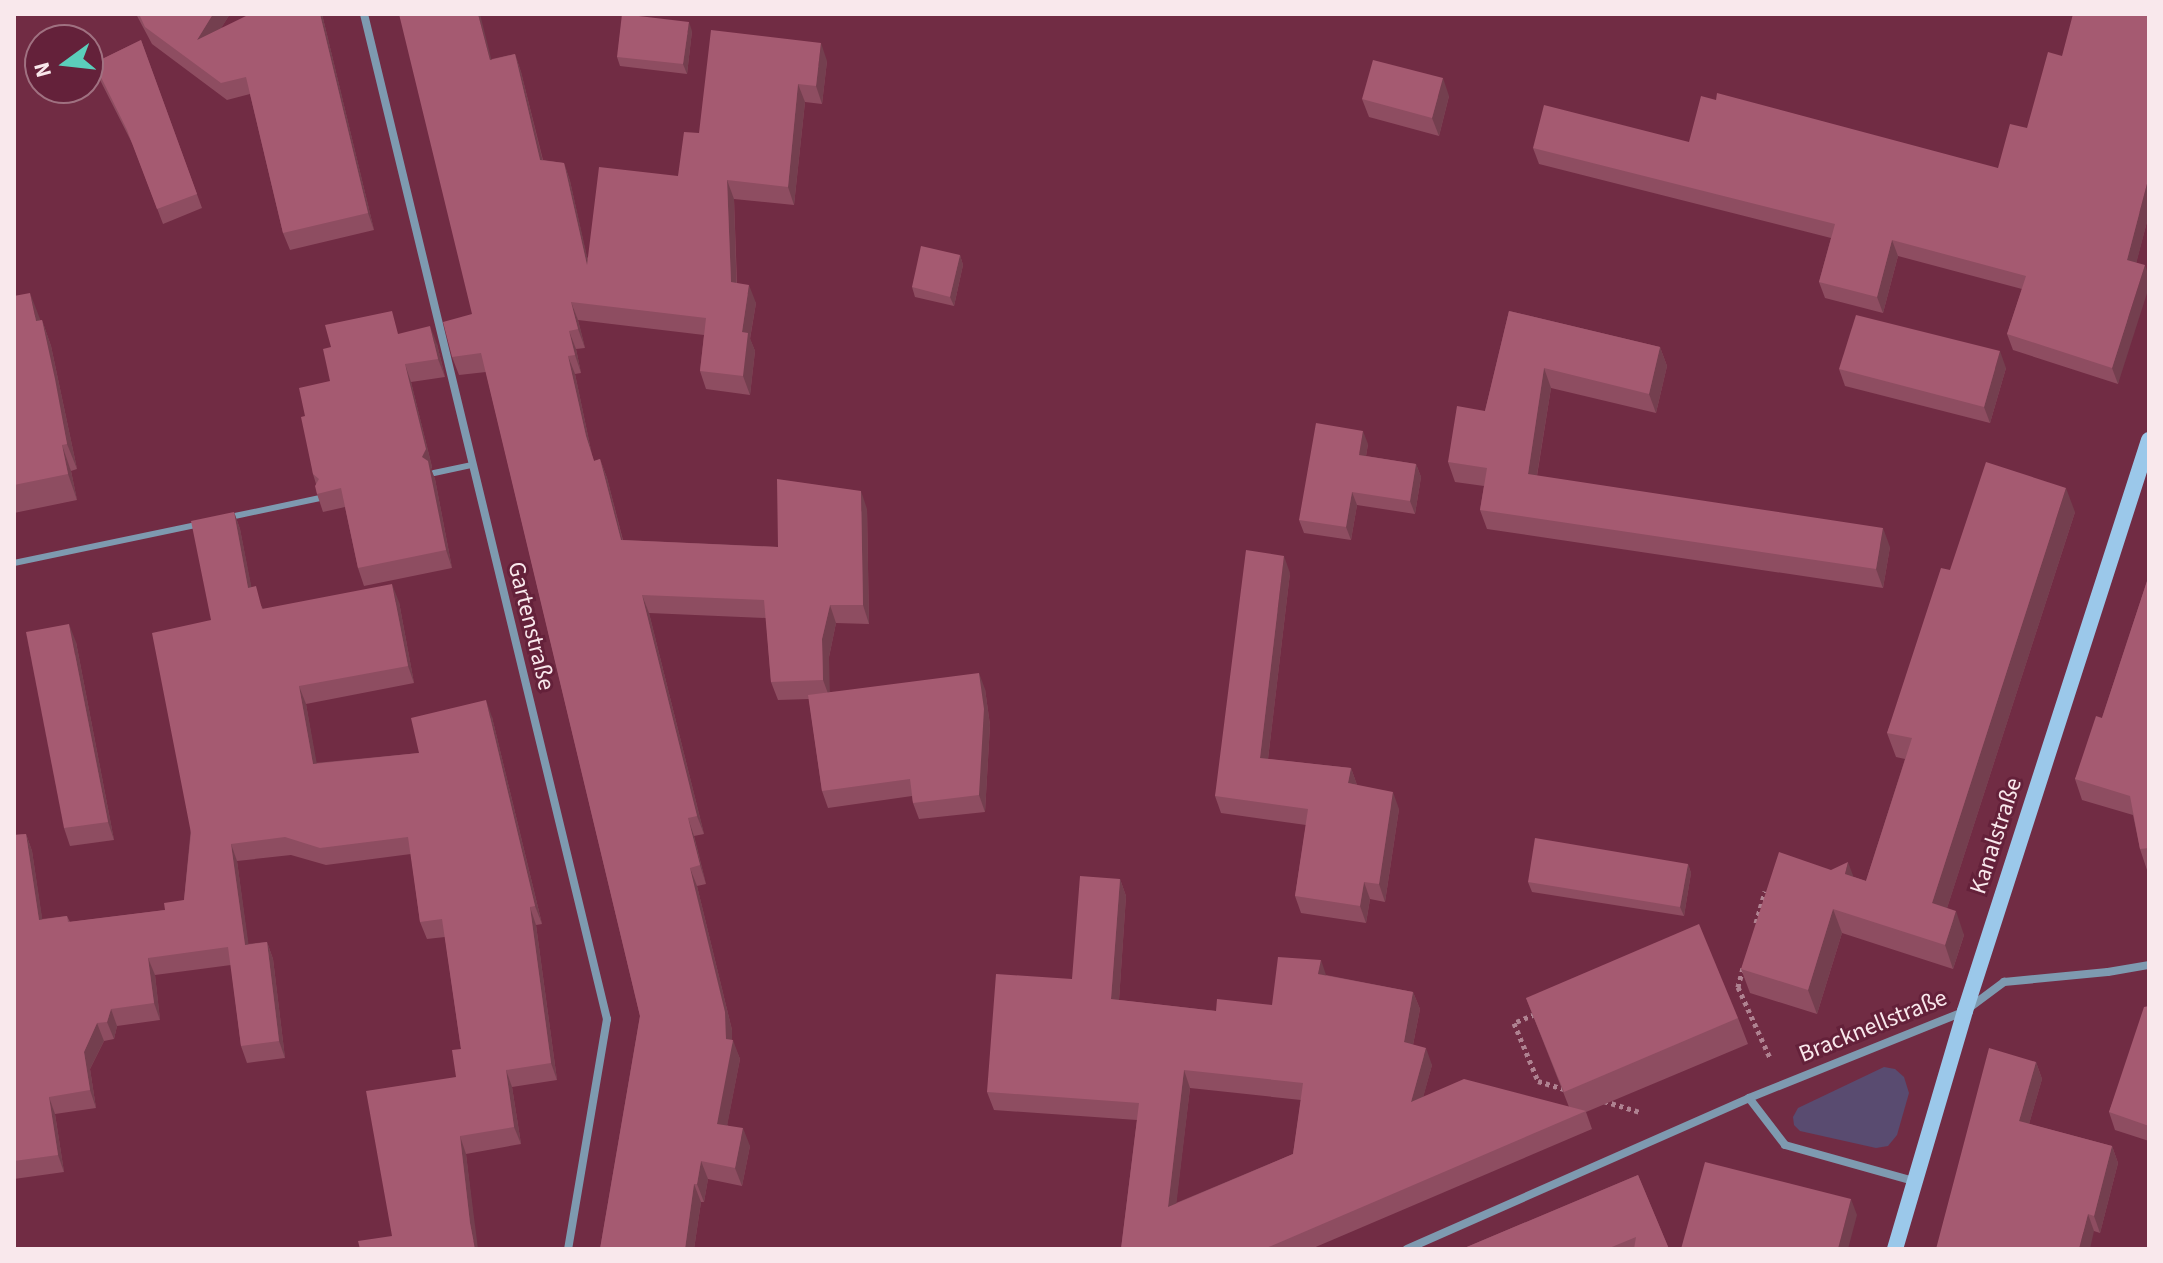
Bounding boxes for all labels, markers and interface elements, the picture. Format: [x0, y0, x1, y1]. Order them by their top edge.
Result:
north arrow [24, 24, 104, 104]
text: N [25, 58, 60, 81]
street label: Gartenstraße [501, 559, 561, 693]
street label: Kanalstraße [1964, 774, 2028, 898]
street label: Bracknellstraße [1795, 983, 1951, 1069]

